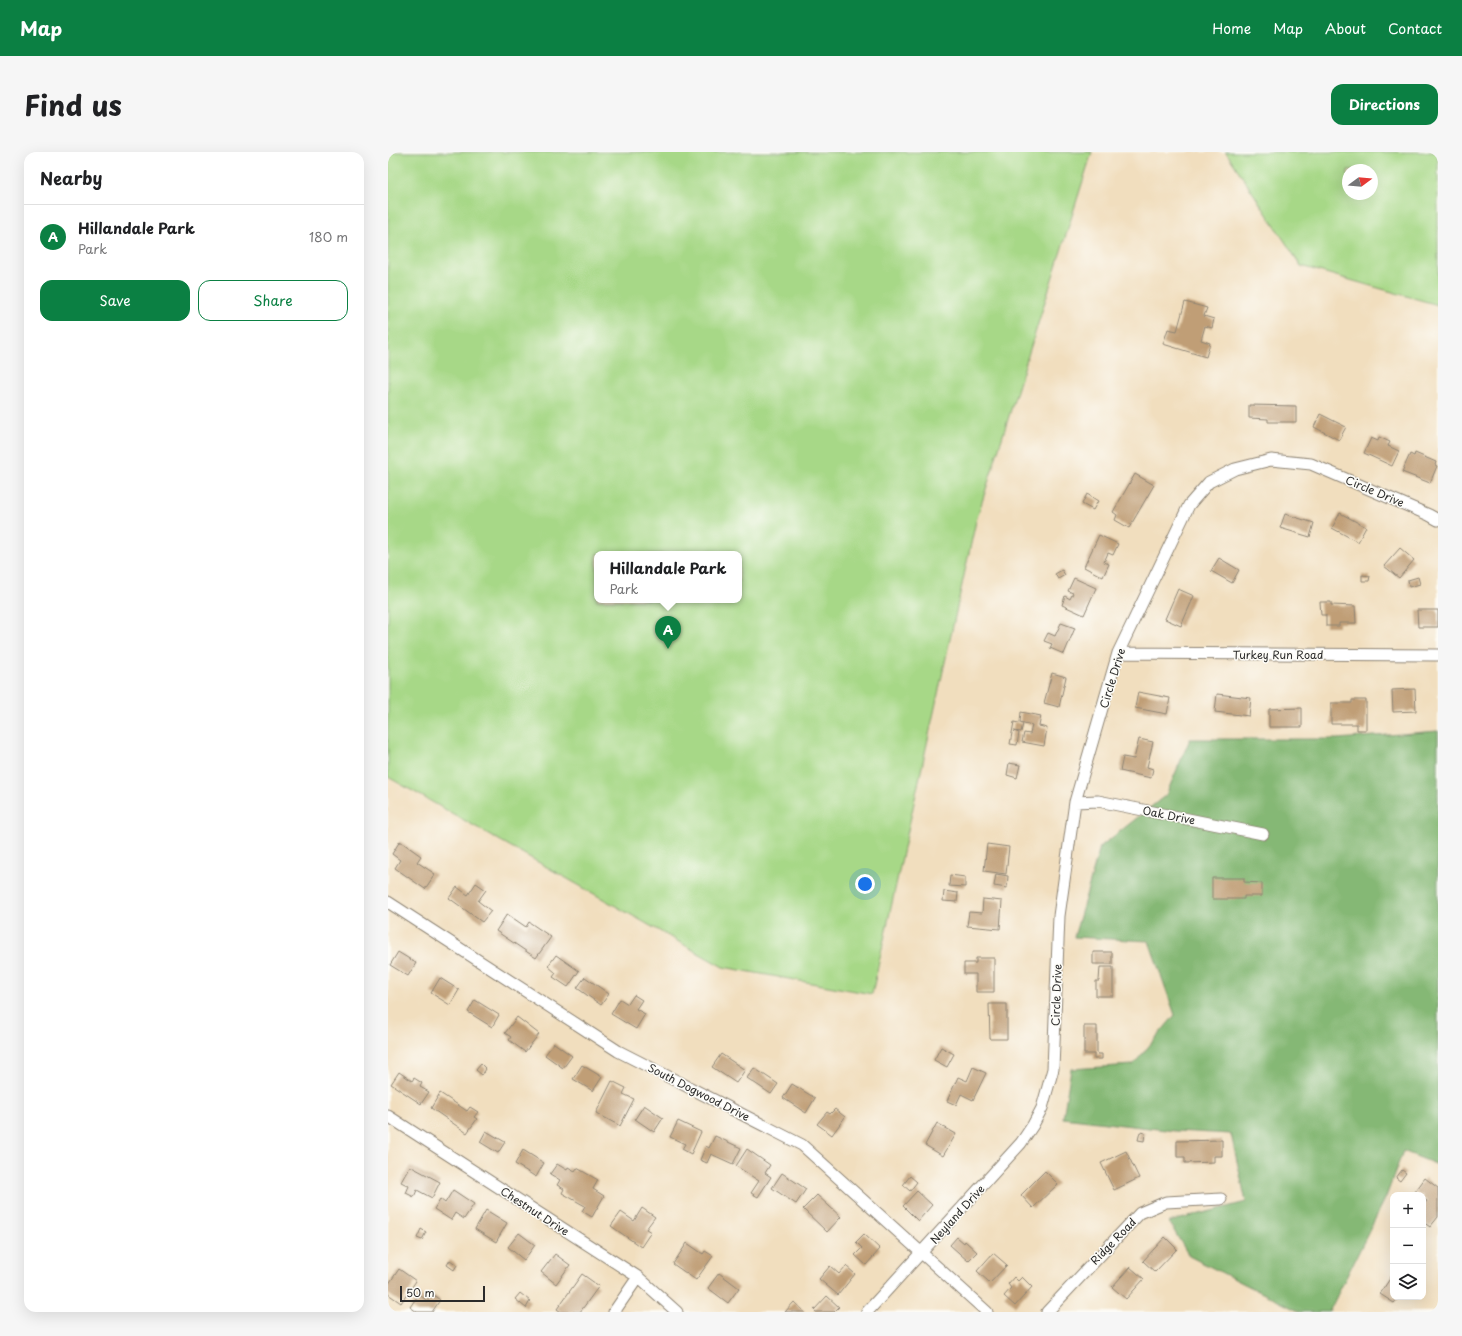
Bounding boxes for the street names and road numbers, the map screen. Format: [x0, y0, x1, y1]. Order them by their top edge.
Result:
street label: Circle Drive [1343, 471, 1407, 511]
street label: Circle Drive [1095, 646, 1129, 710]
street label: Turkey Run Road [1233, 646, 1323, 663]
street label: Oak Drive [1141, 802, 1197, 828]
street label: Circle Drive [1046, 963, 1066, 1026]
street label: South Dogwood Drive [645, 1059, 753, 1125]
street label: Neyland Drive [926, 1180, 988, 1247]
street label: Chestnut Drive [497, 1182, 573, 1240]
street label: Ridge Road [1086, 1214, 1140, 1268]

